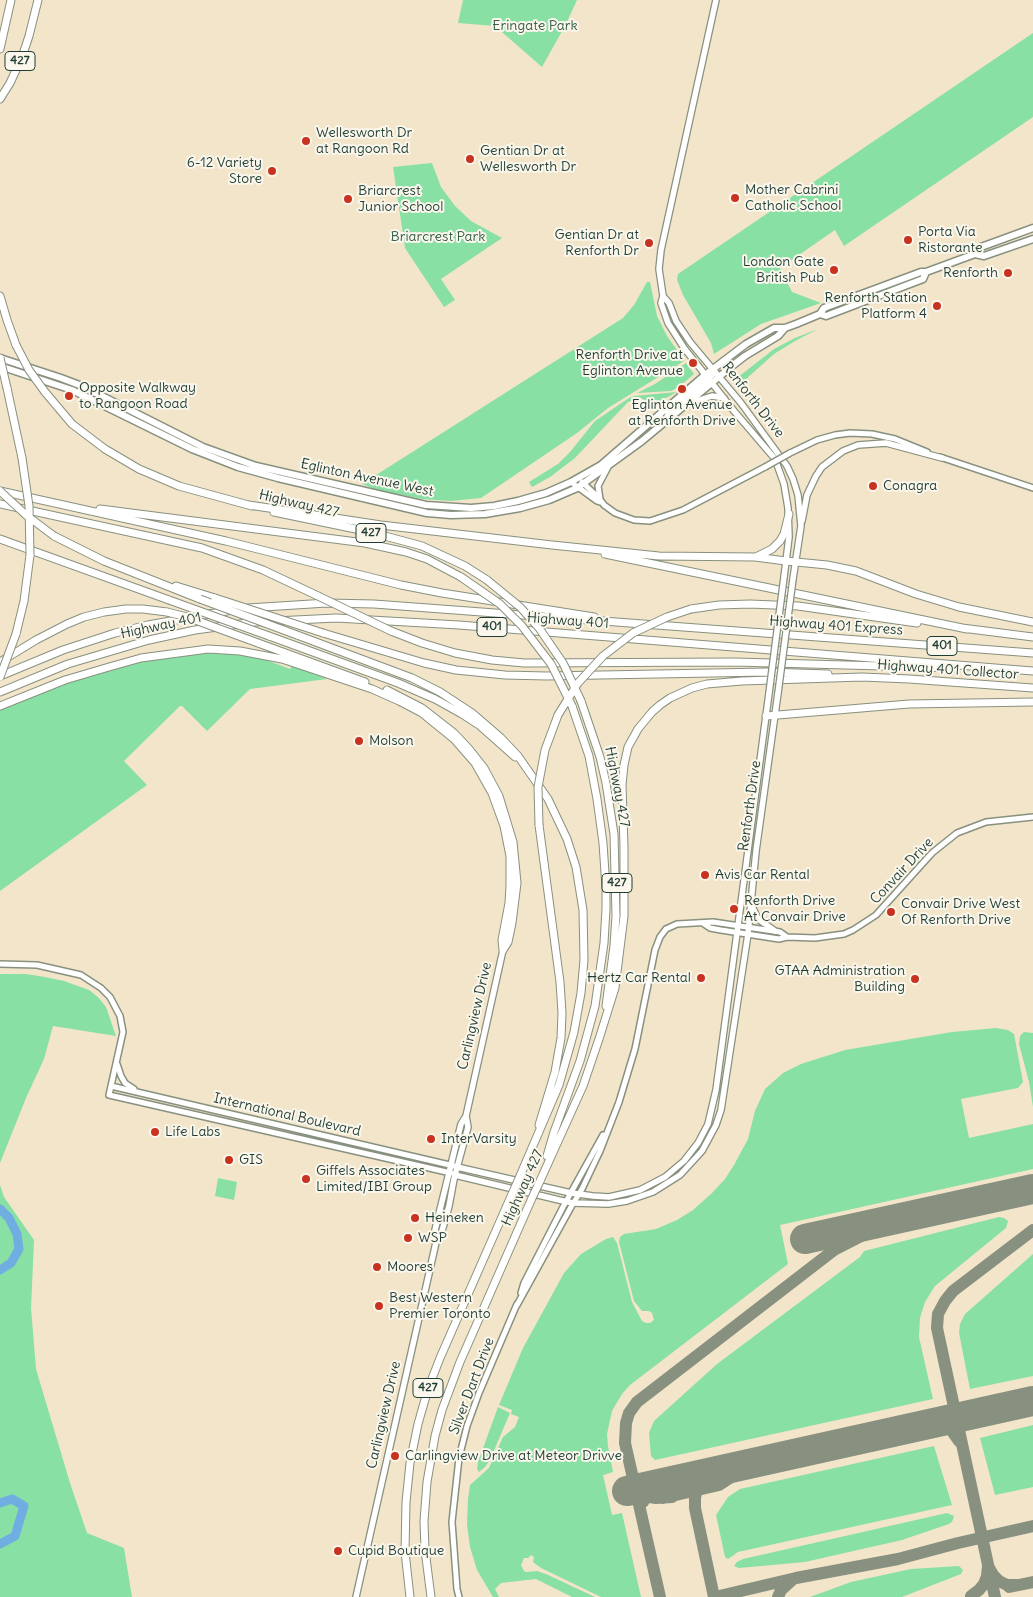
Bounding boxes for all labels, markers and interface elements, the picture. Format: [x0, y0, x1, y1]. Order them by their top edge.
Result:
park label: Eringate Park [492, 18, 578, 34]
road number: 427 [5, 51, 35, 70]
place label: Wellesworth Dr at Rangoon Rd [316, 125, 412, 158]
marker: Wellesworth Dr at Rangoon Rd [300, 135, 312, 147]
place label: Gentian Dr at Wellesworth Dr [480, 143, 576, 176]
marker: Gentian Dr at Wellesworth Dr [464, 153, 476, 165]
place label: 6-12 Variety Store [187, 155, 262, 188]
marker: 6-12 Variety Store [266, 165, 278, 177]
place label: Mother Cabrini Catholic School [745, 182, 841, 214]
place label: Briarcrest Junior School [358, 183, 443, 216]
marker: Mother Cabrini Catholic School [729, 192, 741, 204]
marker: Briarcrest Junior School [342, 193, 354, 205]
place label: Porta Via Ristorante [918, 224, 983, 256]
place label: Gentian Dr at Renforth Dr [554, 227, 639, 260]
park label: Briarcrest Park [391, 229, 485, 245]
marker: Porta Via Ristorante [902, 234, 914, 246]
marker: Gentian Dr at Renforth Dr [643, 237, 655, 249]
place label: London Gate British Pub [743, 254, 824, 286]
marker: London Gate British Pub [828, 264, 840, 276]
place label: Renforth [943, 265, 998, 281]
marker: Renforth [1002, 267, 1014, 279]
place label: Renforth Station Platform 4 [825, 290, 927, 322]
marker: Renforth Station Platform 4 [931, 300, 943, 312]
place label: Renforth Drive at Eglinton Avenue [576, 347, 683, 380]
marker: Renforth Drive at Eglinton Avenue [687, 357, 699, 369]
street label: Renforth Drive [718, 359, 788, 441]
place label: Opposite Walkway to Rangoon Road [79, 380, 196, 412]
marker: Eglinton Avenue at Renforth Drive [676, 383, 688, 395]
marker: Opposite Walkway to Rangoon Road [63, 390, 75, 402]
place label: Eglinton Avenue at Renforth Drive [628, 397, 736, 430]
street label: Eglinton Avenue West [299, 456, 435, 500]
place label: Conagra [883, 478, 937, 494]
marker: Conagra [867, 480, 879, 492]
street label: Highway 427 [257, 487, 341, 521]
road number: 427 [356, 524, 386, 542]
street label: Highway 401 [119, 609, 203, 643]
street label: Highway 401 [526, 610, 610, 632]
street label: Highway 401 Express [769, 613, 903, 639]
road number: 401 [477, 618, 507, 636]
road number: 401 [927, 636, 957, 656]
street label: Highway 401 Collector [877, 657, 1019, 683]
place label: Molson [369, 733, 414, 749]
marker: Molson [353, 735, 365, 747]
street label: Highway 427 [601, 745, 633, 829]
street label: Renforth Drive [735, 760, 765, 852]
street label: Convair Drive [867, 834, 937, 908]
place label: Avis Car Rental [715, 867, 810, 883]
marker: Avis Car Rental [699, 869, 711, 881]
road number: 427 [602, 874, 632, 892]
place label: Renforth Drive At Convair Drive [744, 893, 846, 926]
place label: Convair Drive West Of Renforth Drive [901, 896, 1020, 929]
marker: Renforth Drive At Convair Drive [728, 903, 740, 915]
marker: Convair Drive West Of Renforth Drive [885, 906, 897, 918]
street label: Carlingview Drive [454, 961, 496, 1071]
place label: GTAA Administration Building [775, 963, 905, 996]
place label: Hertz Car Rental [587, 970, 691, 986]
marker: Hertz Car Rental [695, 972, 707, 984]
marker: GTAA Administration Building [909, 973, 921, 985]
street label: International Boulevard [212, 1090, 362, 1140]
place label: Life Labs [165, 1124, 220, 1140]
marker: Life Labs [149, 1126, 161, 1138]
place label: InterVarsity [441, 1131, 517, 1147]
marker: InterVarsity [425, 1133, 437, 1145]
street label: Highway 427 [499, 1147, 547, 1229]
place label: GIS [239, 1152, 263, 1168]
marker: GIS [223, 1154, 235, 1166]
place label: Giffels Associates Limited/IBI Group [316, 1163, 432, 1196]
marker: Giffels Associates Limited/IBI Group [300, 1173, 312, 1185]
place label: Heineken [425, 1210, 484, 1226]
marker: Heineken [409, 1212, 421, 1224]
place label: WSP [418, 1230, 447, 1246]
marker: WSP [402, 1232, 414, 1244]
place label: Moores [387, 1259, 433, 1275]
marker: Moores [371, 1261, 383, 1273]
place label: Best Western Premier Toronto [389, 1290, 491, 1322]
marker: Best Western Premier Toronto [373, 1300, 385, 1312]
street label: Silver Dart Drive [446, 1335, 498, 1437]
street label: Carlingview Drive [363, 1360, 405, 1470]
road number: 427 [413, 1379, 443, 1398]
place label: Carlingview Drive at Meteor Drivve [405, 1448, 622, 1464]
marker: Carlingview Drive at Meteor Drivve [389, 1450, 401, 1462]
place label: Cupid Boutique [348, 1543, 444, 1559]
marker: Cupid Boutique [332, 1545, 344, 1557]

